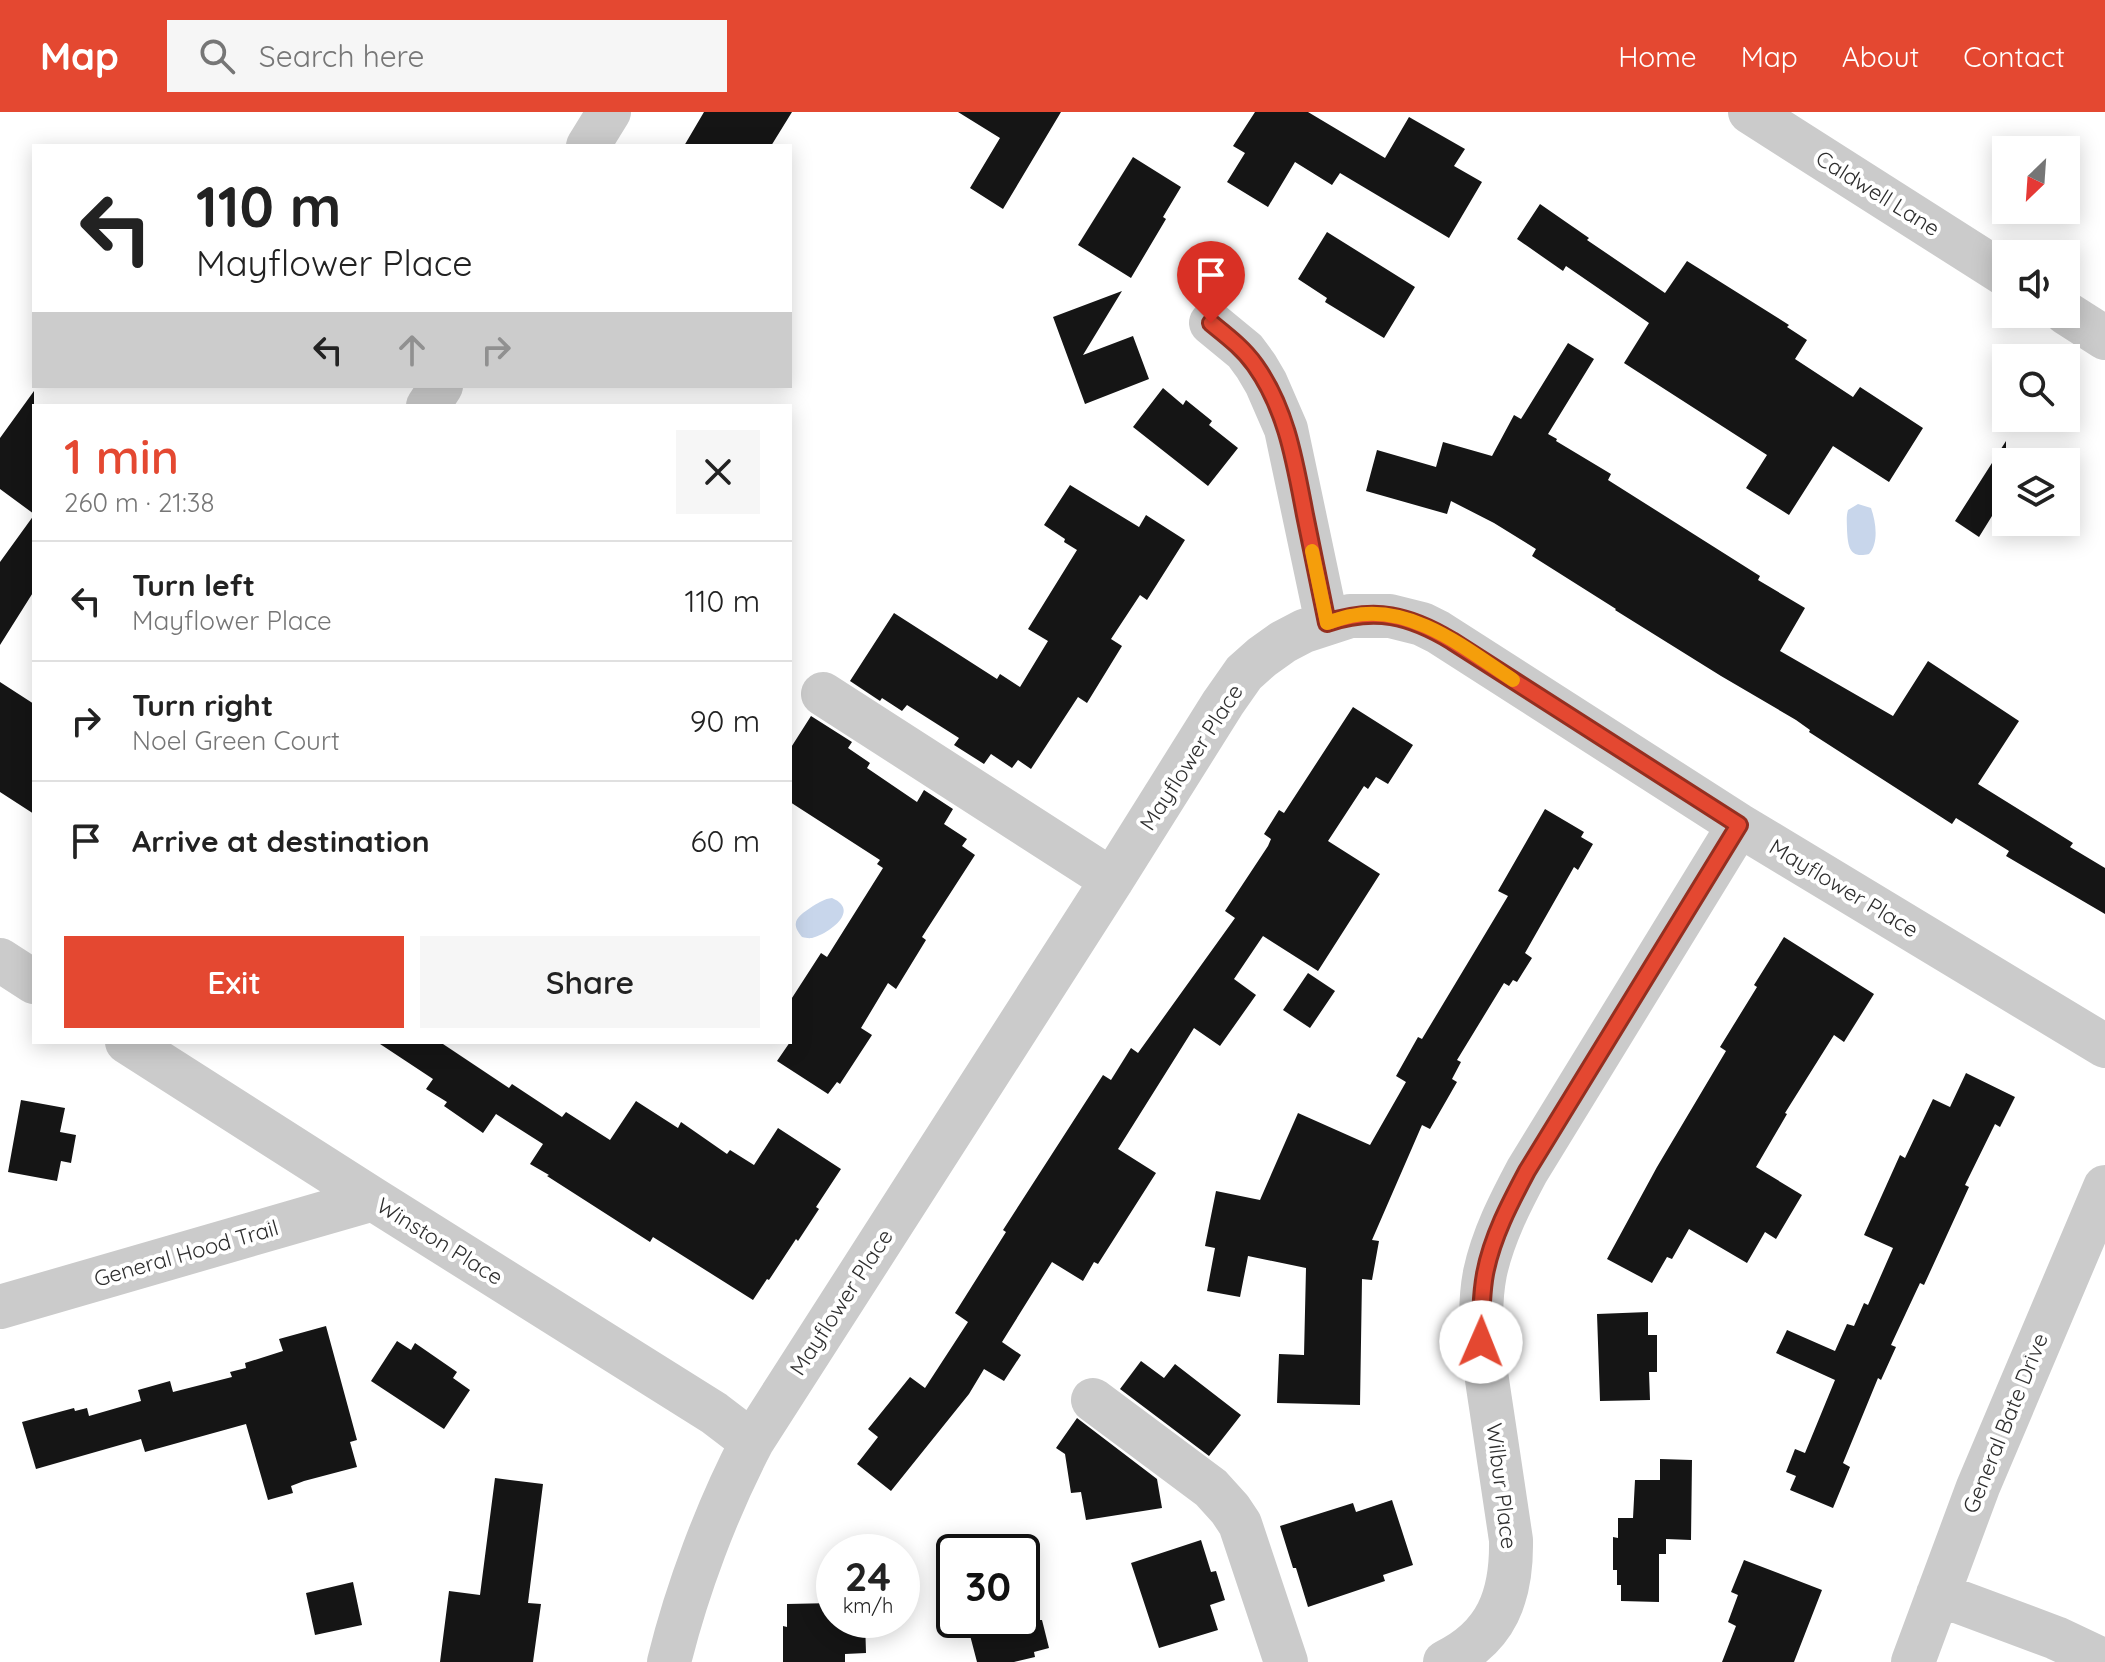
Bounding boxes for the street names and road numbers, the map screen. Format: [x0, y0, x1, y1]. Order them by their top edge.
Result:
street label: Caldwell Lane [1811, 144, 1945, 242]
street label: Mayflower Place [1133, 678, 1249, 836]
street label: Mayflower Place [1764, 832, 1924, 944]
street label: Winston Place [372, 1191, 508, 1291]
street label: General Hood Trail [91, 1213, 281, 1293]
street label: Mayflower Place [783, 1223, 899, 1381]
street label: General Bate Drive [1956, 1329, 2054, 1517]
street label: Wilbur Place [1480, 1421, 1524, 1551]

